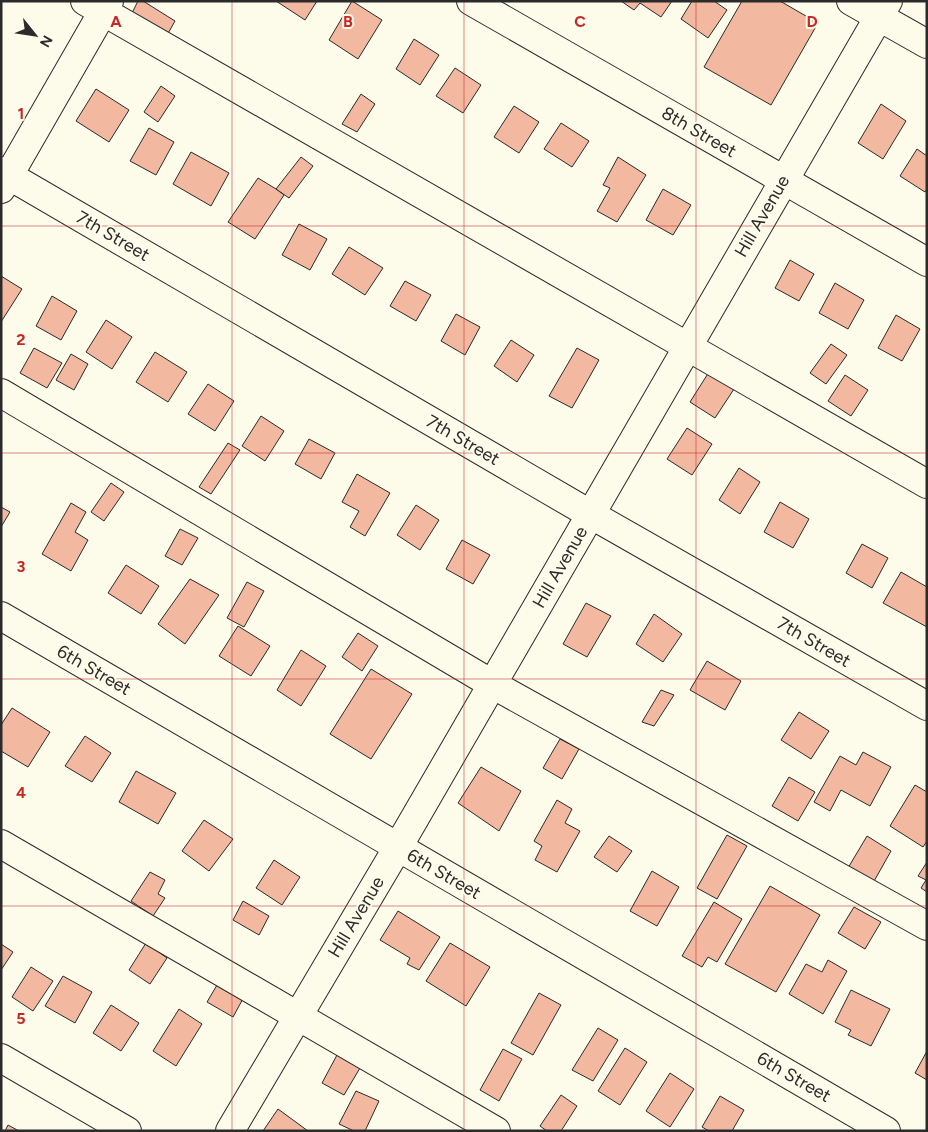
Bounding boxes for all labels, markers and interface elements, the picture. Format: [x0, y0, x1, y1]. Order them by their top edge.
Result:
north arrow [10, 10, 60, 60]
text: A [110, 12, 122, 31]
text: B [343, 12, 353, 31]
text: C [574, 12, 586, 31]
text: D [806, 12, 818, 31]
text: N [36, 32, 56, 50]
street label: 8th Street [658, 102, 740, 162]
text: 1 [18, 104, 24, 123]
street label: Hill Avenue [730, 171, 794, 261]
street label: 7th Street [72, 206, 154, 266]
text: 2 [16, 330, 26, 349]
street label: 7th Street [422, 410, 504, 470]
street label: Hill Avenue [528, 522, 592, 612]
text: 3 [17, 557, 26, 576]
street label: 7th Street [773, 612, 855, 672]
street label: 6th Street [53, 640, 135, 700]
text: 4 [16, 783, 26, 802]
street label: 6th Street [403, 844, 485, 904]
street label: Hill Avenue [323, 872, 389, 962]
text: 5 [16, 1009, 26, 1028]
street label: 6th Street [753, 1047, 835, 1107]

